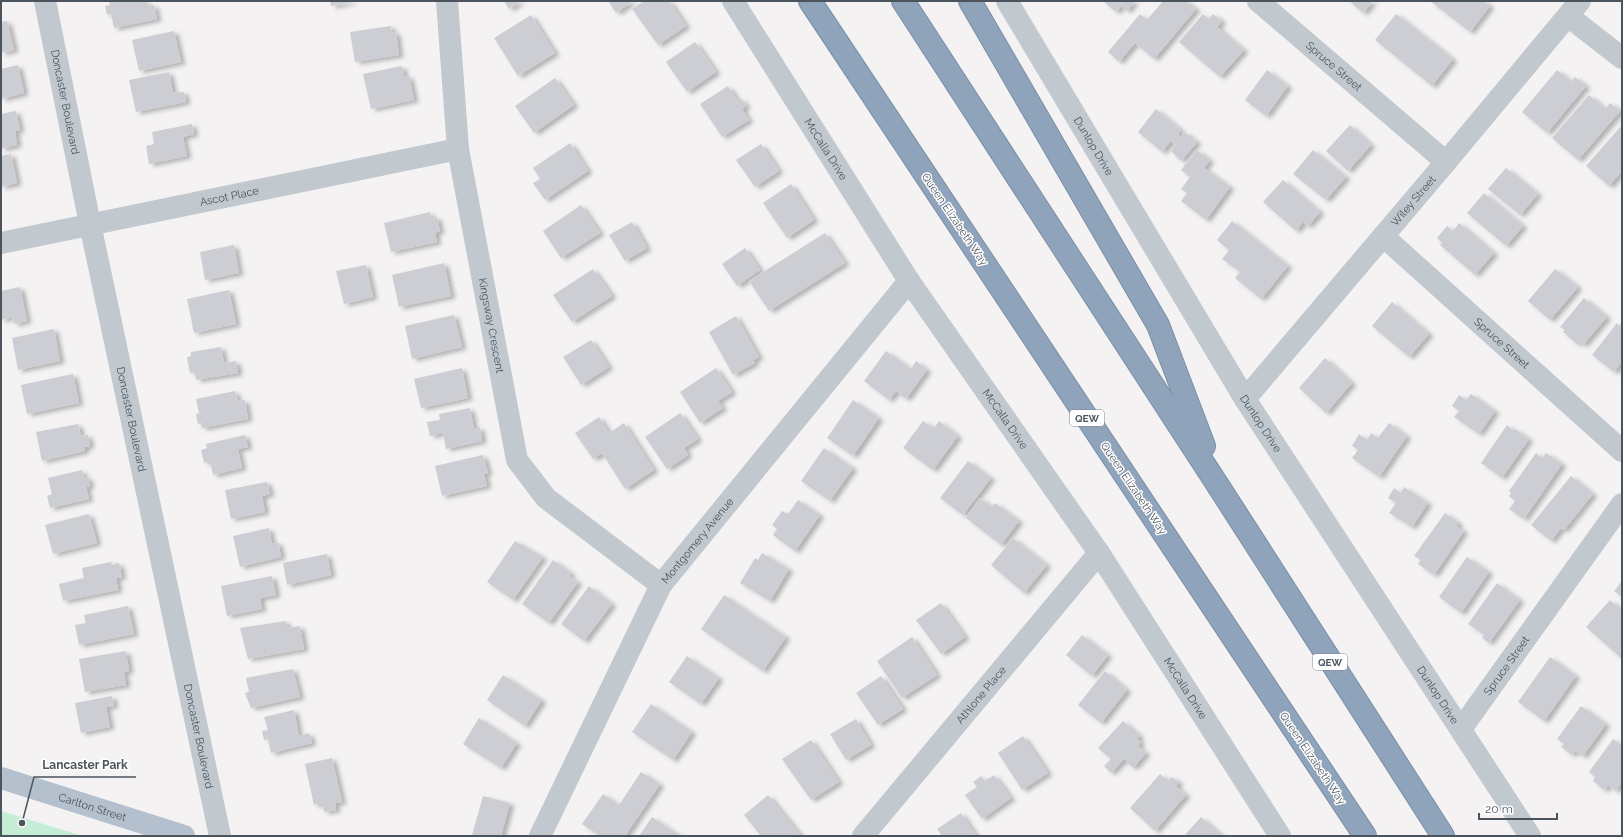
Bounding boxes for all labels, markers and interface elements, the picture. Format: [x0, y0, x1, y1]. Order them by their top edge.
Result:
street label: Spruce Street [1303, 39, 1365, 94]
street label: Doncaster Boulevard [48, 48, 82, 156]
street label: Dunlop Drive [1071, 115, 1116, 179]
street label: McCalla Drive [802, 116, 850, 183]
street label: Queen Elizabeth Way [919, 171, 990, 268]
street label: Wiley Street [1388, 173, 1439, 229]
street label: Ascot Place [199, 184, 261, 209]
street label: Kingsway Crescent [476, 277, 506, 374]
street label: Spruce Street [1471, 315, 1532, 372]
street label: Doncaster Boulevard [114, 366, 148, 473]
street label: McCalla Drive [980, 387, 1031, 452]
street label: Dunlop Drive [1237, 392, 1284, 456]
road number: QEW [1070, 410, 1104, 426]
street label: Queen Elizabeth Way [1098, 440, 1169, 537]
street label: Montgomery Avenue [659, 495, 737, 586]
street label: Spruce Street [1481, 633, 1533, 698]
road number: QEW [1313, 654, 1347, 670]
street label: McCalla Drive [1161, 655, 1210, 722]
street label: Athlone Place [954, 663, 1009, 726]
street label: Dunlop Drive [1414, 664, 1461, 727]
street label: Doncaster Boulevard [181, 683, 216, 790]
street label: Queen Elizabeth Way [1277, 710, 1348, 807]
callout: Lancaster Park [34, 753, 136, 777]
text: Lancaster Park [42, 758, 128, 772]
street label: Carlton Street [57, 791, 128, 824]
scale bar [1479, 795, 1557, 821]
text: 20 m [1485, 802, 1513, 816]

